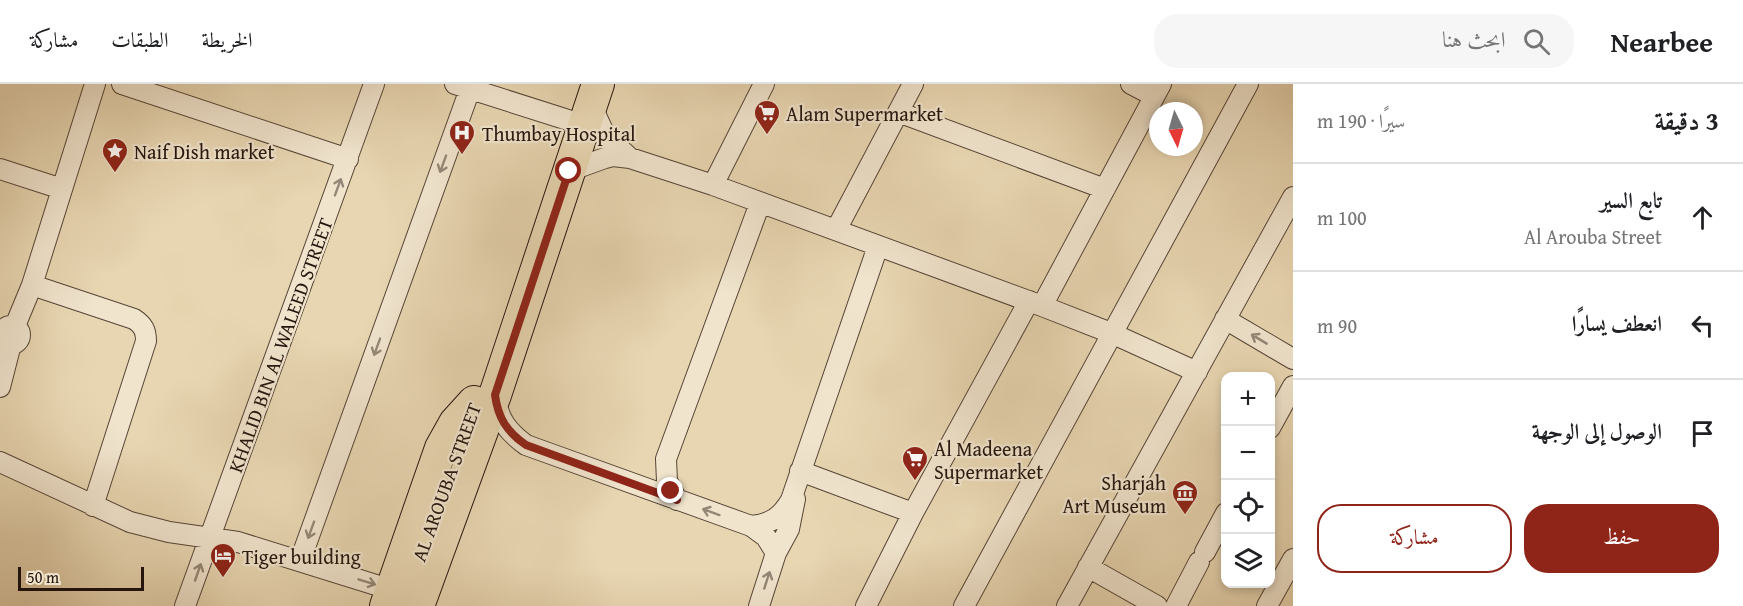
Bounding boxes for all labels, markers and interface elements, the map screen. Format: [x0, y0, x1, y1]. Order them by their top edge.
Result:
search box [1154, 14, 1574, 68]
text: Nearbee [1610, 21, 1713, 62]
text: ابحث هنا [1442, 23, 1505, 55]
text: مشاركة [30, 24, 78, 55]
text: الطبقات [111, 24, 168, 55]
text: الخريطة [201, 24, 253, 55]
icon: search [1520, 25, 1553, 58]
supermarket icon: Alam Supermarket [752, 98, 782, 136]
place label: Alam Supermarket [786, 99, 943, 128]
text: 3 دقيقة [1654, 101, 1719, 140]
north arrow [1149, 102, 1203, 156]
text: سيرًا · 190 m [1317, 106, 1405, 135]
hospital icon: Thumbay Hospital [447, 118, 477, 156]
place label: Thumbay Hospital [482, 119, 636, 148]
place icon: Naif Dish market [100, 136, 130, 174]
place label: Naif Dish market [134, 137, 275, 166]
one-way arrow [437, 154, 448, 173]
route start [555, 157, 581, 183]
one-way arrow [334, 178, 345, 196]
text: تابع السير [1600, 184, 1662, 216]
icon: ahead [1686, 201, 1719, 234]
text: 100 m [1317, 203, 1367, 232]
street label: KHALID BIN AL WALEED STREET [220, 214, 340, 476]
text: Al Arouba Street [1524, 222, 1662, 251]
text: انعطف يسارًا [1572, 307, 1662, 339]
icon: left [1686, 309, 1719, 342]
text: 90 m [1317, 311, 1357, 340]
one-way arrow [1251, 333, 1268, 345]
one-way arrow [371, 337, 382, 356]
map controls [1221, 372, 1275, 588]
button: + [1221, 372, 1275, 426]
street label: AL AROUBA STREET [404, 399, 488, 565]
text: الوصول إلى الوجهة [1532, 415, 1662, 447]
icon: arrive [1686, 417, 1719, 450]
button: − [1221, 426, 1275, 480]
place label: Al Madeena Supermarket [934, 434, 1043, 486]
supermarket icon: Al Madeena Supermarket [900, 444, 930, 482]
place label: Sharjah Art Museum [1062, 468, 1167, 520]
route end [657, 477, 683, 503]
museum icon: Sharjah Art Museum [1170, 478, 1200, 516]
button: locate [1221, 480, 1275, 534]
button: مشاركة [1317, 504, 1512, 573]
button: حفظ [1524, 504, 1719, 573]
one-way arrow [703, 506, 721, 517]
one-way arrow [305, 521, 316, 539]
button: layers [1221, 534, 1275, 588]
hotel icon: Tiger building [208, 541, 238, 579]
place label: Tiger building [242, 542, 361, 571]
one-way arrow [193, 563, 204, 582]
scale bar [18, 564, 144, 592]
text: 50 m [27, 565, 59, 589]
one-way arrow [762, 571, 773, 590]
one-way arrow [357, 578, 376, 589]

